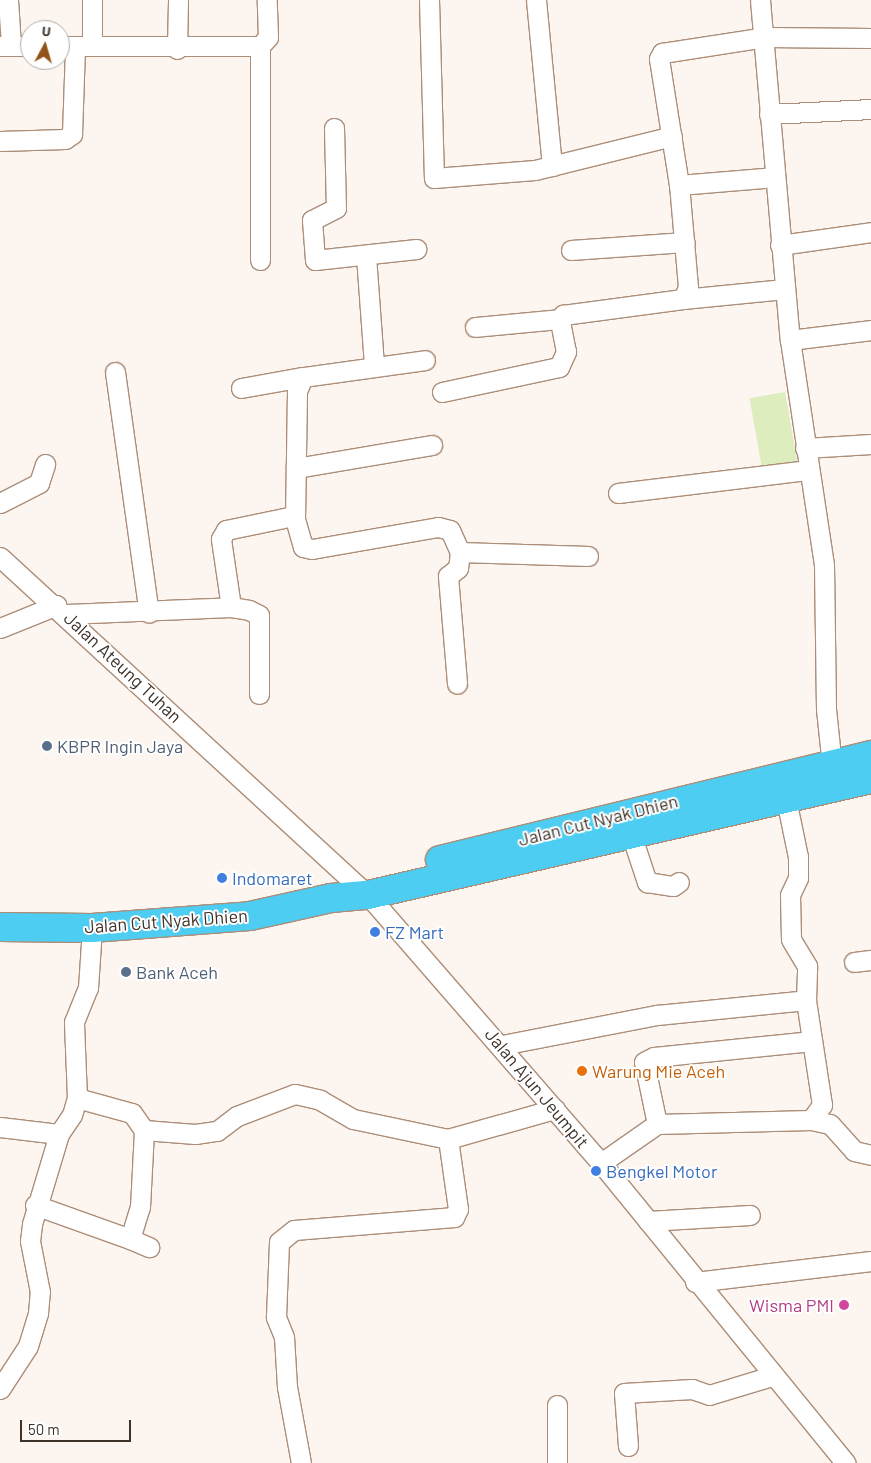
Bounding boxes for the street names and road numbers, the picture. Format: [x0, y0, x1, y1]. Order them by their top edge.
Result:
street label: Jalan Ateung Tuhan [60, 607, 186, 727]
street label: Jalan Cut Nyak Dhien [516, 790, 680, 850]
street label: Jalan Cut Nyak Dhien [84, 905, 248, 937]
street label: Jalan Ajun Jeumpit [480, 1024, 594, 1152]

